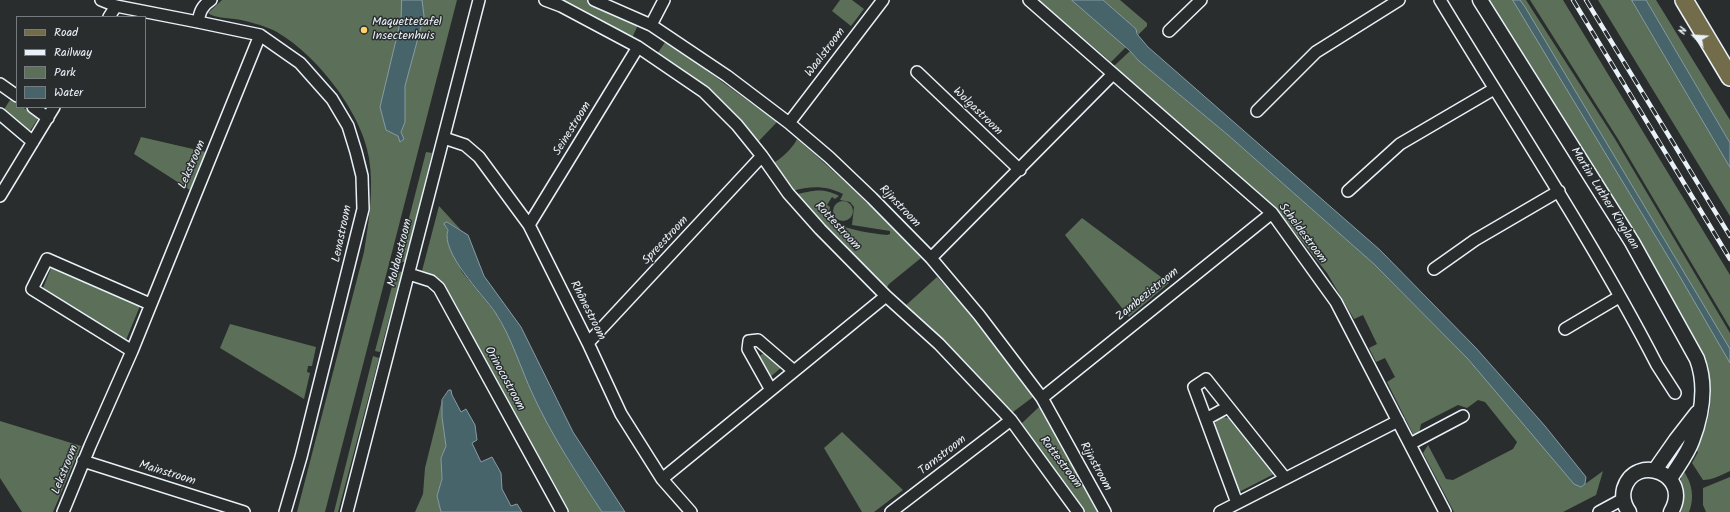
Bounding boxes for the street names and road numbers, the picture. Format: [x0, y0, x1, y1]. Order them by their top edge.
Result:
street label: Waalstroom [803, 26, 849, 80]
street label: Wolgastroom [949, 85, 1005, 139]
street label: Seinestroom [551, 99, 595, 159]
street label: Lekstroom [176, 138, 210, 192]
street label: Martin Luther Kinglaan [1567, 145, 1641, 253]
street label: Rijnstroom [875, 183, 923, 231]
street label: Rottestroom [811, 200, 863, 254]
street label: Scheldestroom [1275, 201, 1329, 267]
street label: Lenastroom [330, 204, 356, 264]
street label: Spreestroom [640, 214, 692, 268]
street label: Moldaustroom [386, 218, 416, 288]
street label: Zambezistroom [1114, 265, 1182, 325]
street label: Rhônestroom [566, 279, 608, 343]
street label: Orinocostroom [481, 344, 527, 414]
street label: Tarnstroom [916, 433, 970, 479]
street label: Rottestroom [1036, 434, 1084, 492]
street label: Rijnstroom [1076, 440, 1114, 494]
street label: Lekstroom [50, 443, 82, 497]
street label: Mainstroom [137, 459, 197, 489]

